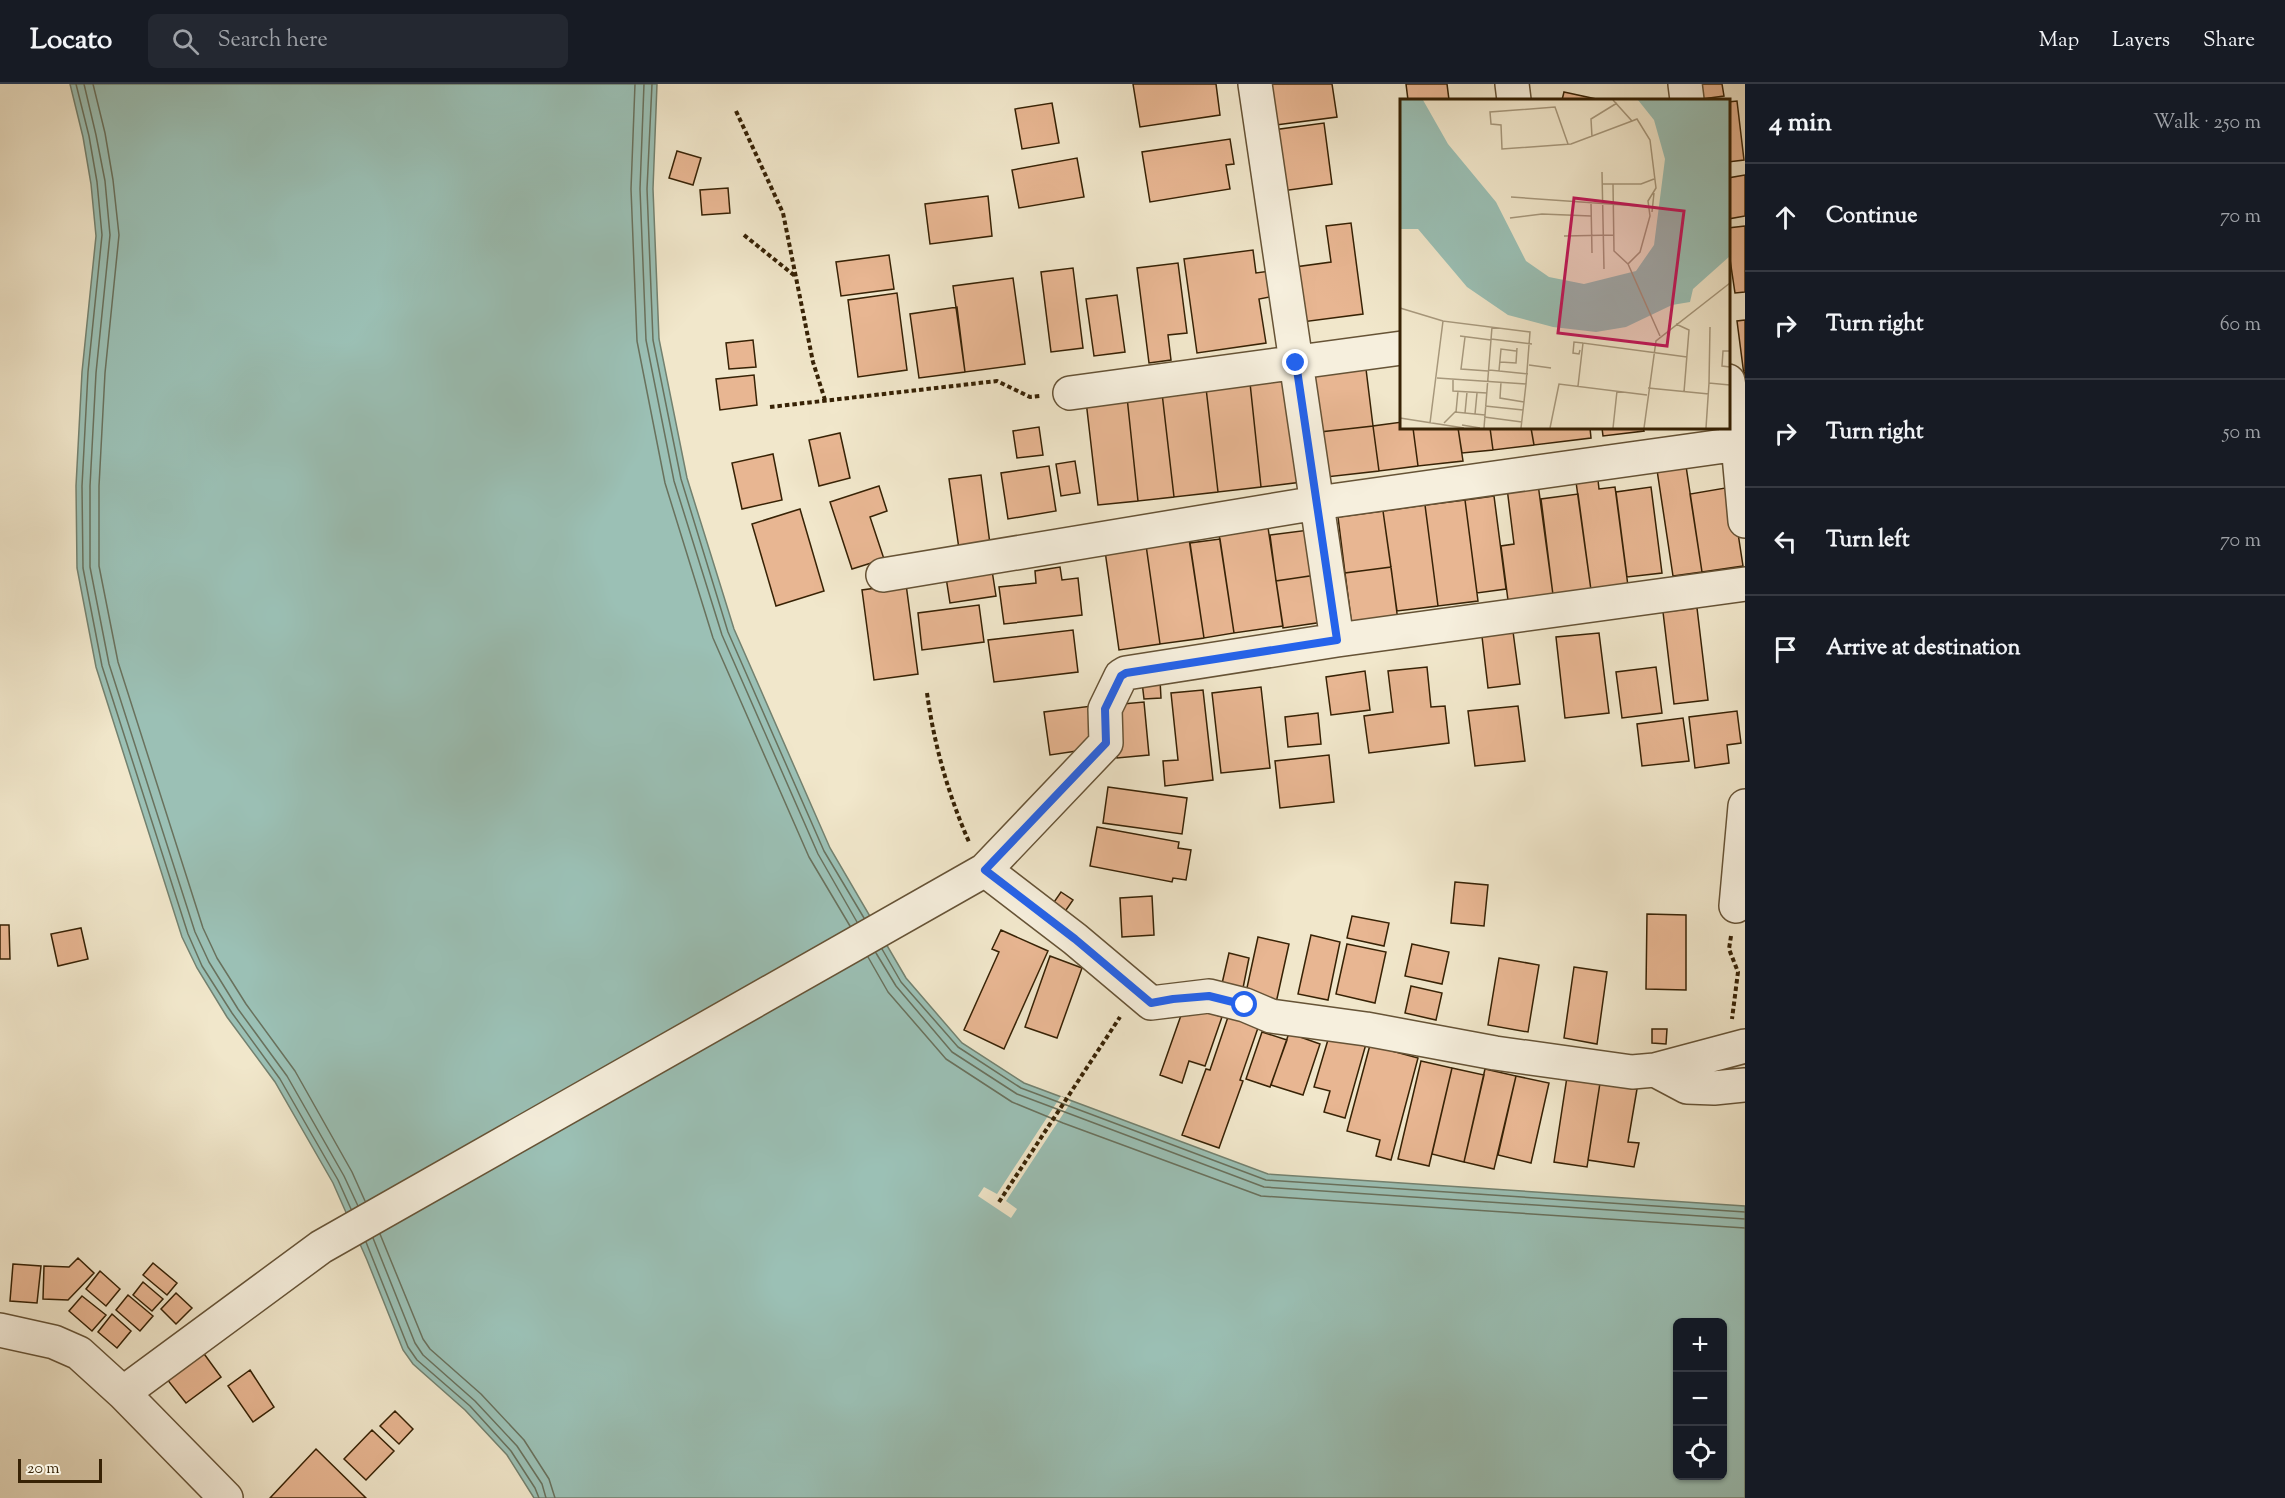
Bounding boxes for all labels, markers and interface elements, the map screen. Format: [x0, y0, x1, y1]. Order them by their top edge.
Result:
search box [148, 14, 568, 68]
text: Locato [30, 21, 112, 61]
icon: search [169, 25, 202, 58]
text: Search here [217, 25, 328, 57]
text: Map [2039, 26, 2079, 56]
text: Layers [2112, 26, 2170, 56]
text: Share [2203, 26, 2255, 56]
inset map [1400, 99, 1730, 429]
text: 4 min [1769, 105, 1832, 142]
text: Walk · 250 m [2153, 109, 2261, 138]
icon: ahead [1769, 201, 1802, 234]
text: Continue [1826, 201, 1917, 233]
text: 70 m [2220, 203, 2261, 232]
icon: right [1769, 309, 1802, 342]
text: Turn right [1826, 309, 1923, 341]
text: 60 m [2220, 311, 2261, 340]
route end [1282, 349, 1308, 375]
icon: right [1769, 417, 1802, 450]
text: Turn right [1826, 417, 1923, 449]
text: 50 m [2223, 419, 2261, 448]
icon: left [1769, 525, 1802, 558]
text: Turn left [1826, 525, 1909, 557]
text: 70 m [2220, 527, 2261, 556]
icon: arrive [1769, 633, 1802, 666]
text: Arrive at destination [1826, 633, 2021, 665]
route start [1231, 991, 1257, 1017]
map controls [1673, 1318, 1727, 1480]
button: + [1673, 1318, 1727, 1372]
button: − [1673, 1372, 1727, 1426]
button: locate [1673, 1426, 1727, 1480]
scale bar [18, 1456, 102, 1484]
text: 20 m [27, 1458, 60, 1481]

